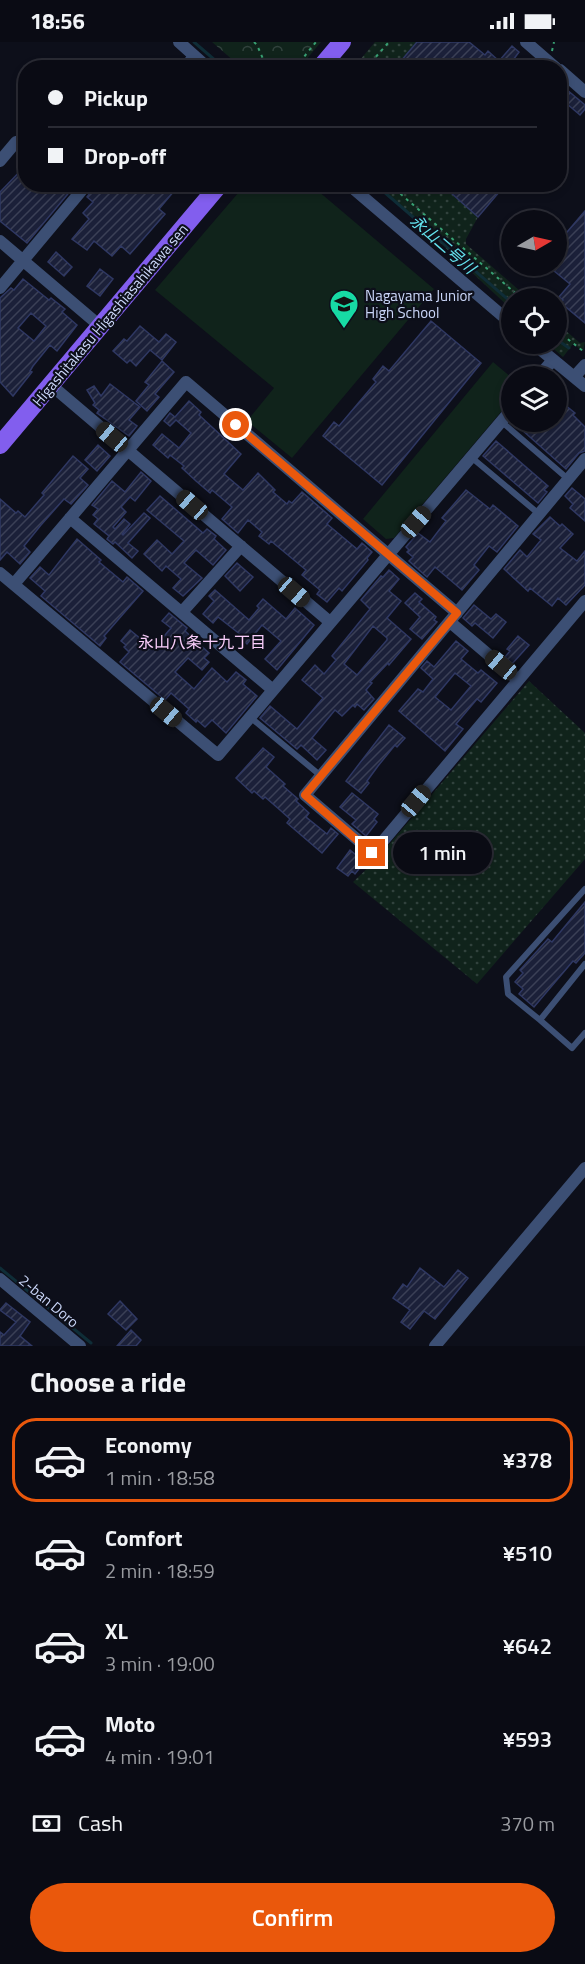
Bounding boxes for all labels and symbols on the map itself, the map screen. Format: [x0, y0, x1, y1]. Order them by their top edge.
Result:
water label: 永山二号川 [405, 209, 483, 281]
north arrow [501, 210, 567, 276]
street label: Higashitakasu Higashiasahikawa sen [27, 219, 193, 411]
place label: Nagayama Junior High School [365, 284, 473, 324]
school or university icon: Nagayama Junior High School [328, 288, 360, 330]
route start [222, 411, 249, 438]
car [92, 419, 132, 455]
car [173, 486, 211, 524]
car [397, 503, 435, 541]
car [275, 573, 313, 611]
district label: 永山八条十九丁目 [138, 630, 266, 654]
car [481, 647, 521, 683]
car [146, 694, 186, 730]
car [398, 781, 434, 821]
callout: 1 min [393, 832, 492, 874]
route end [358, 839, 385, 866]
street label: 2-ban Doro [14, 1269, 84, 1333]

